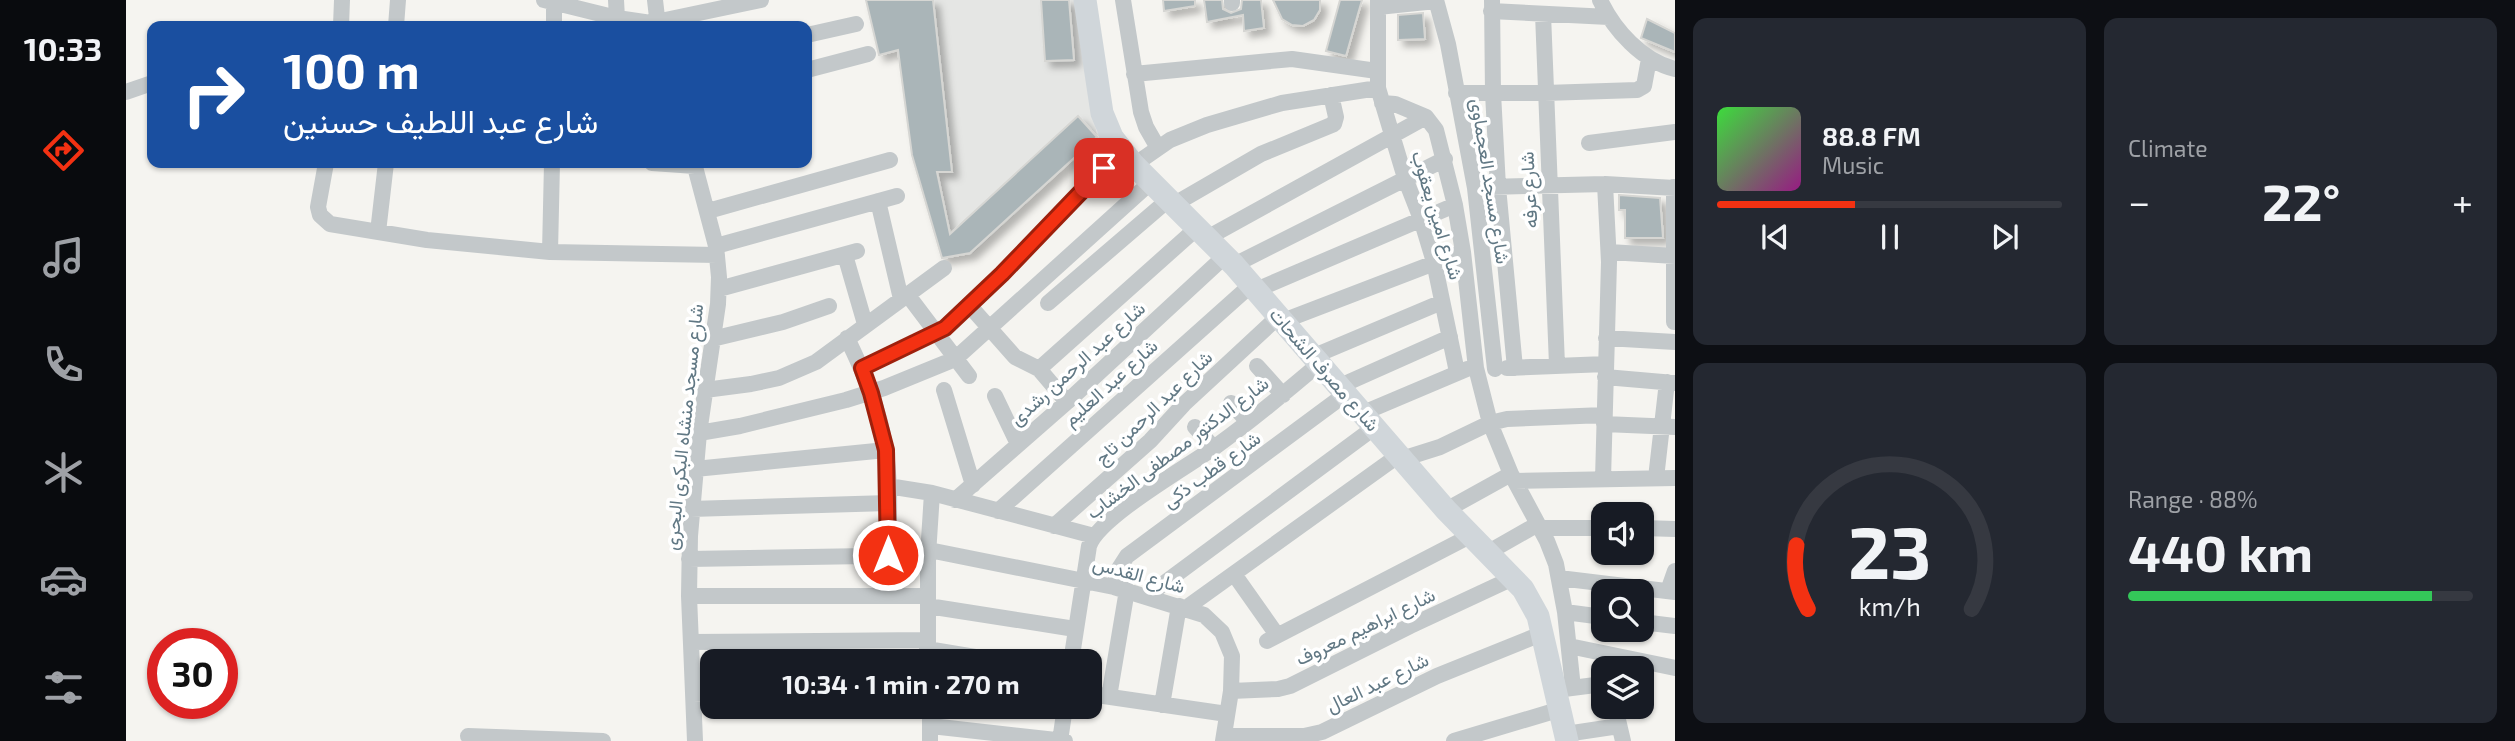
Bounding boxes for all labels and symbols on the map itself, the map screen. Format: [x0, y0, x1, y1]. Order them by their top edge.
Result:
street label: شارع مسجد العجماوى [1465, 97, 1515, 266]
pin [1074, 138, 1134, 198]
street label: شارع امين يعقوب [1406, 148, 1469, 283]
street label: شارع عرفه [1515, 151, 1543, 229]
street label: شارع عبد الرحمن رشدى [1005, 296, 1151, 431]
street label: شارع مسجد منشاه البكرى البحرى [659, 303, 709, 552]
street label: شارع مصرف الشحات [1264, 303, 1385, 437]
street label: شارع عبد العليم [1058, 334, 1163, 432]
street label: شارع عبد الرحمن تاج [1089, 345, 1218, 470]
street label: شارع الدكتور مصطفى الخشاب [1081, 371, 1274, 525]
street label: شارع قطب ذكى [1158, 426, 1266, 514]
position arrow [851, 518, 925, 592]
street label: شارع القدس [1090, 551, 1188, 599]
street label: شارع ابراهيم معروف [1292, 582, 1439, 672]
speed limit sign: 30 [147, 628, 238, 719]
street label: شارع عبد العال [1322, 647, 1433, 719]

